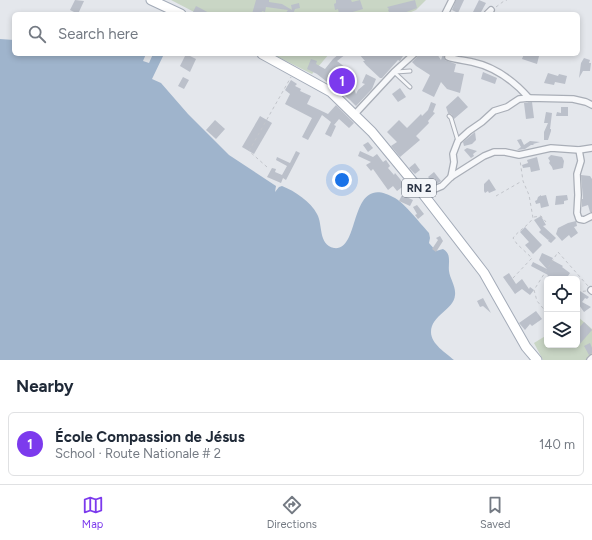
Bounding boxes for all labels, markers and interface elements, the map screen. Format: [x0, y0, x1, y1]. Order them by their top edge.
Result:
search box [12, 12, 580, 56]
icon: search [26, 23, 48, 45]
text: Search here [58, 25, 138, 43]
pin: 1 [329, 66, 355, 96]
your location [332, 170, 352, 190]
road number: RN 2 [402, 179, 436, 197]
map controls [544, 276, 580, 348]
button: locate [544, 276, 580, 312]
button: layers [544, 312, 580, 348]
text: Nearby [16, 376, 74, 396]
text: École Compassion de Jésus [55, 428, 245, 446]
text: 1 [27, 437, 33, 452]
text: 140 m [539, 437, 575, 452]
text: School · Route Nationale # 2 [55, 446, 221, 461]
tab: Map [82, 494, 104, 531]
tab: Directions [267, 494, 317, 531]
tab: Saved [480, 494, 510, 531]

